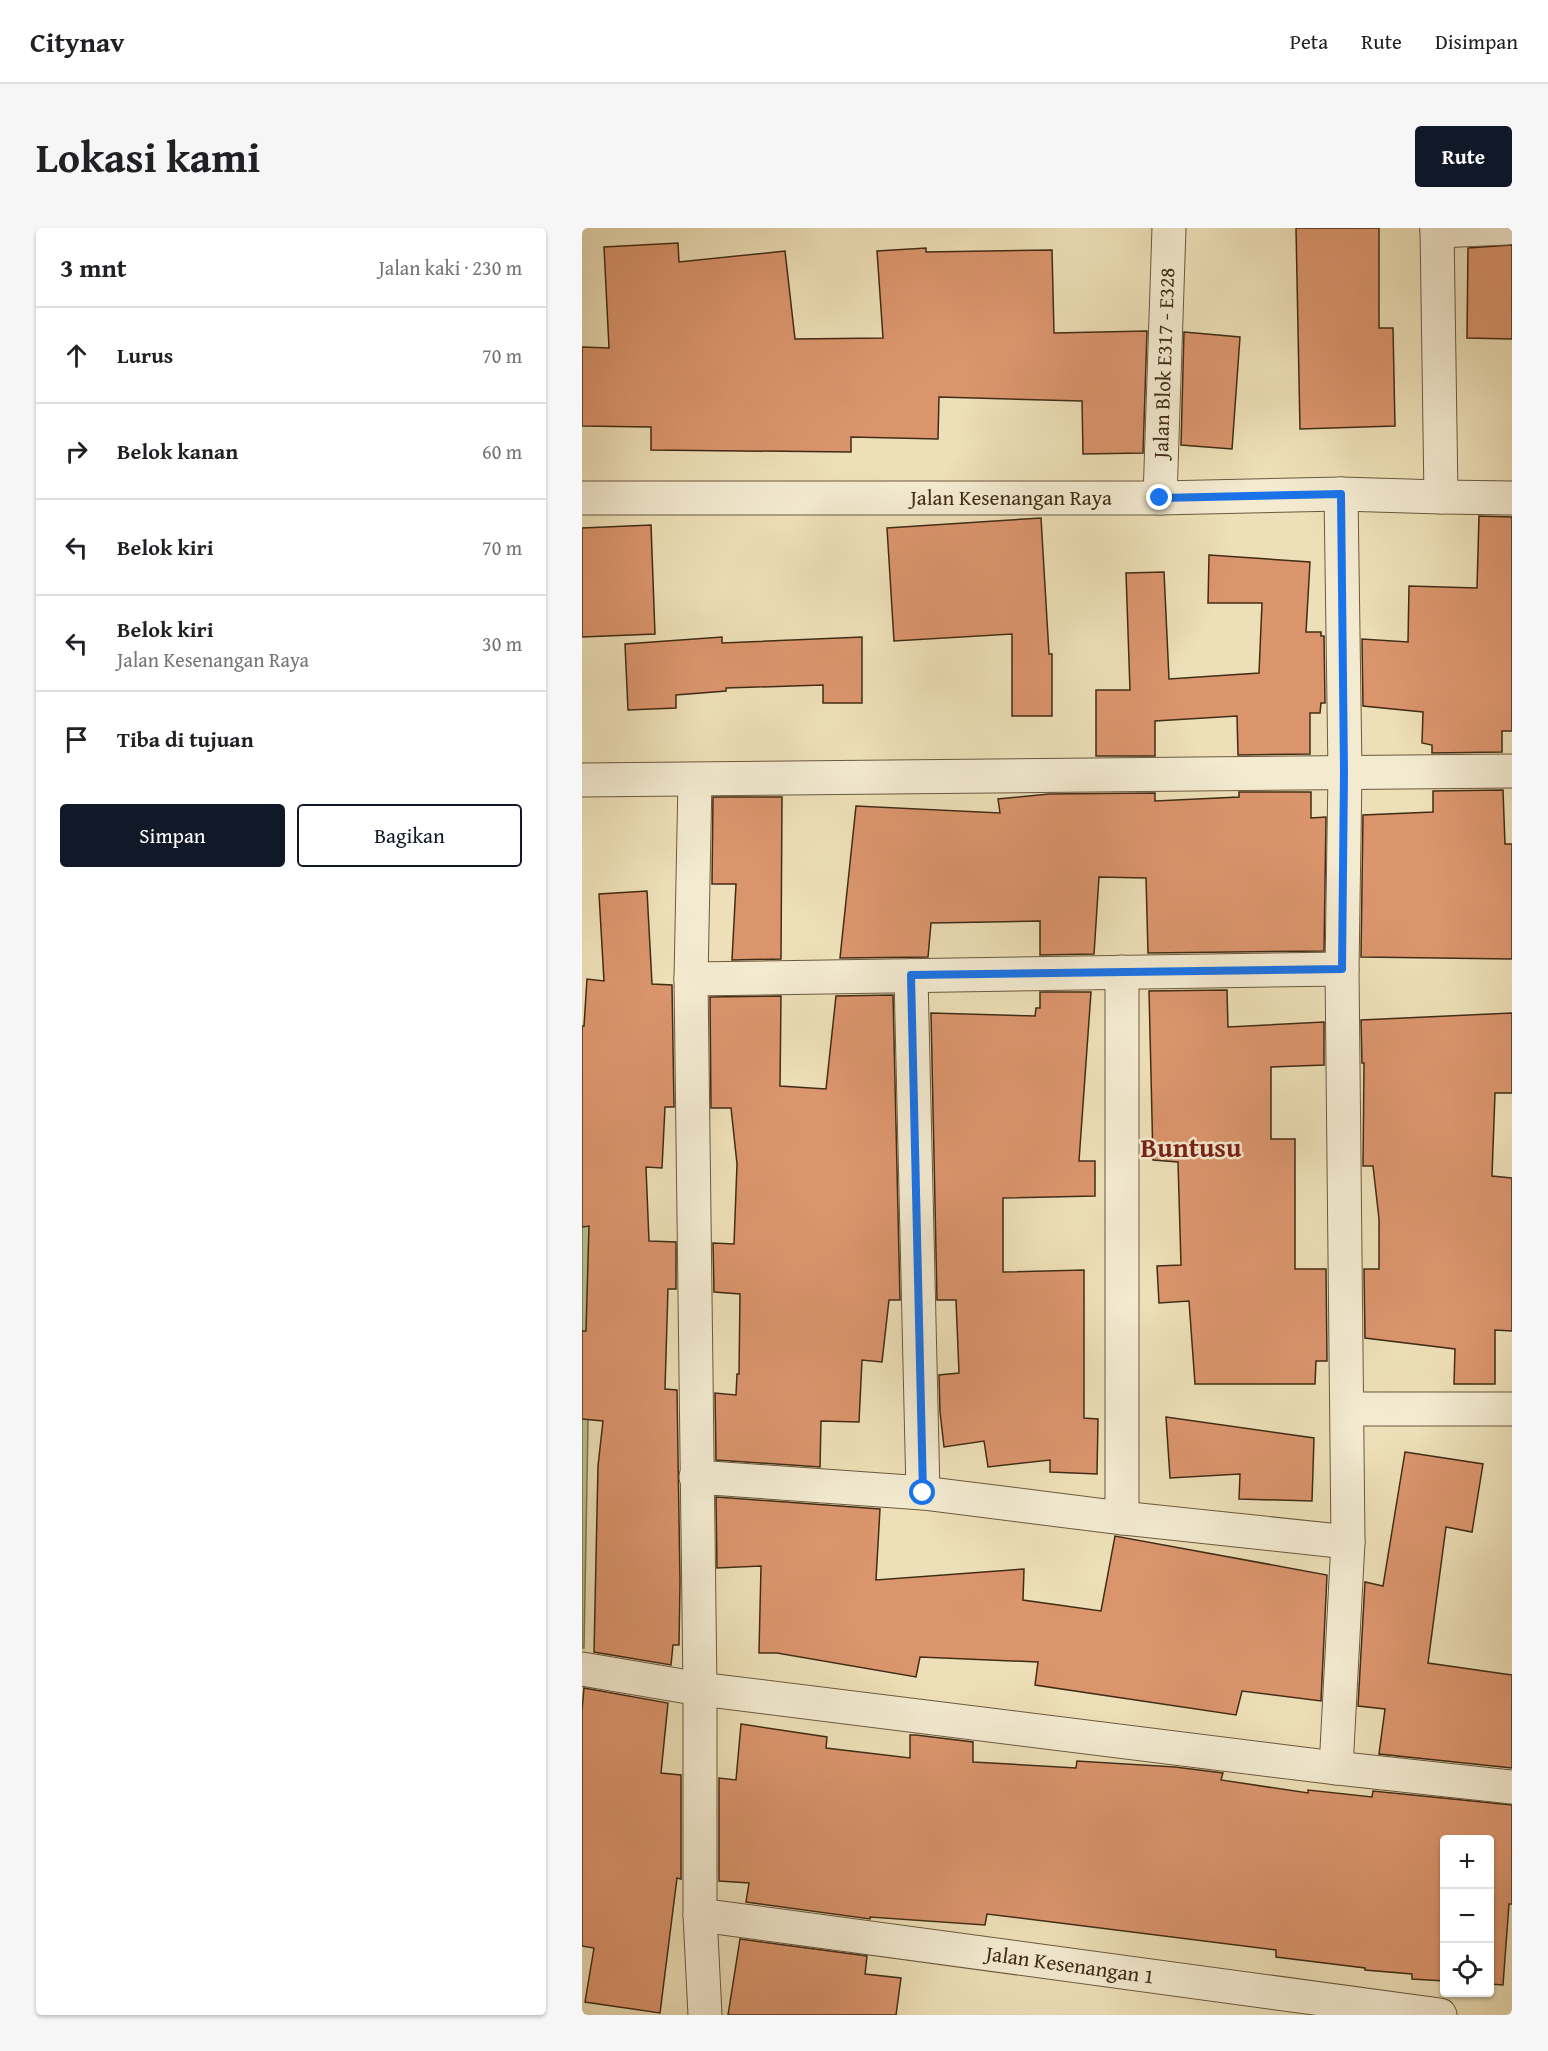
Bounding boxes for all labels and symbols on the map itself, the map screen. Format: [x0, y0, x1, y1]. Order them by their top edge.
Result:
street label: Jalan Blok E317 - E328 [1145, 267, 1182, 462]
street label: Jalan Kesenangan Raya [907, 482, 1112, 513]
route end [1146, 484, 1172, 510]
district label: Buntusu [1141, 1127, 1242, 1167]
route start [909, 1479, 935, 1505]
street label: Jalan Kesenangan 1 [981, 1937, 1156, 1992]

